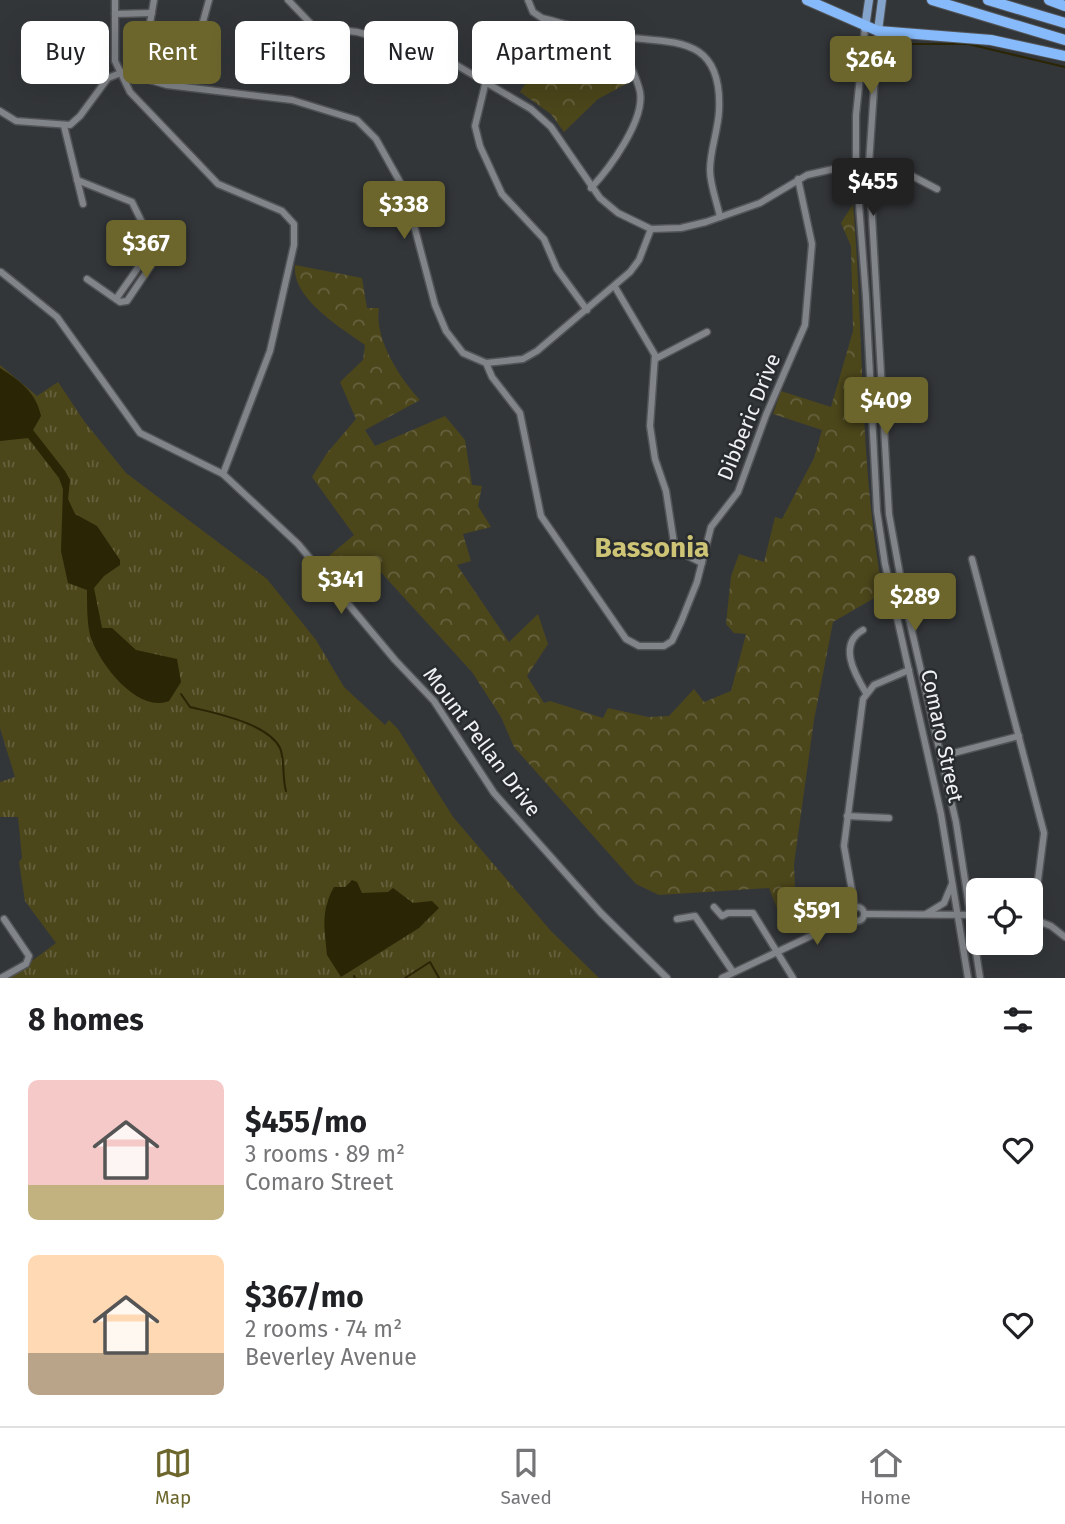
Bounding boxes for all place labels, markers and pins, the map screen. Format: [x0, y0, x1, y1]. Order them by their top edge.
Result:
pin: $264 [830, 36, 912, 96]
pin: $455 [832, 158, 914, 218]
pin: $338 [363, 182, 445, 241]
pin: $367 [105, 220, 187, 280]
pin: $409 [845, 378, 927, 437]
pin: $341 [300, 556, 382, 616]
pin: $289 [874, 574, 956, 633]
pin: $591 [776, 888, 858, 947]

